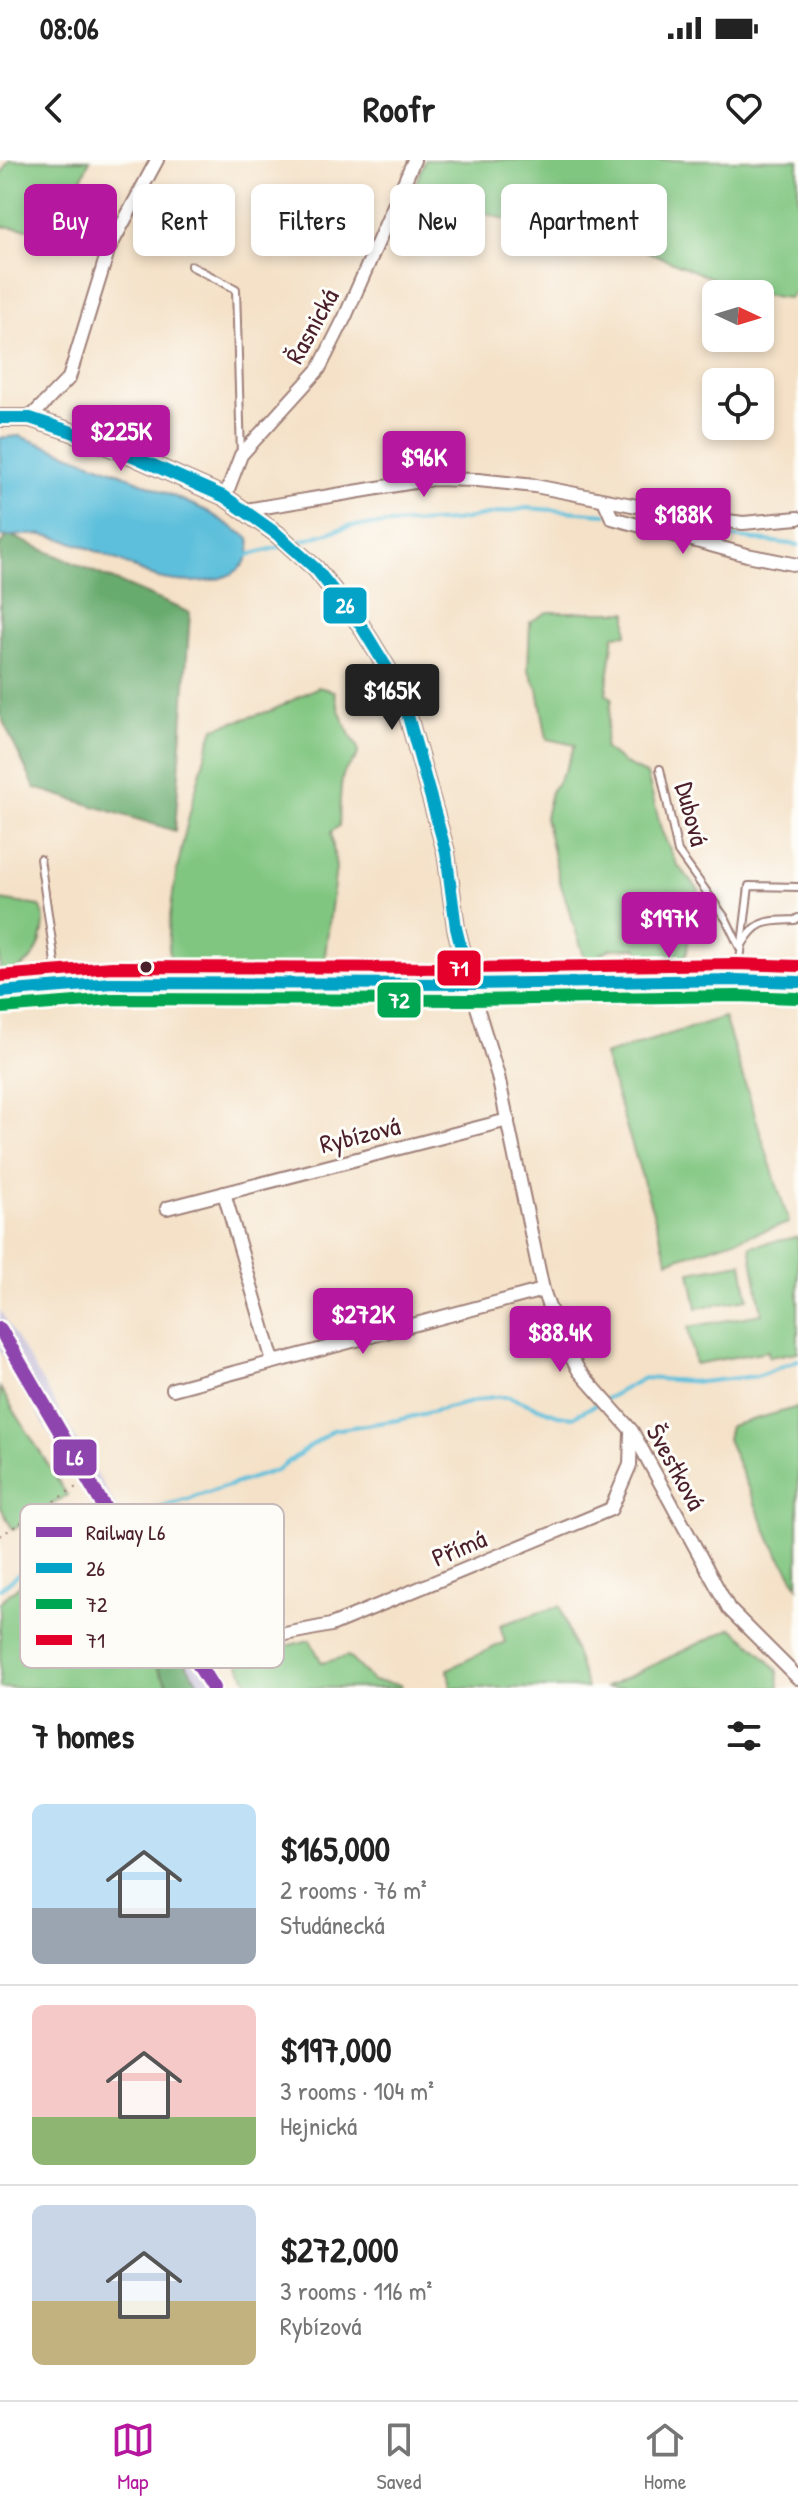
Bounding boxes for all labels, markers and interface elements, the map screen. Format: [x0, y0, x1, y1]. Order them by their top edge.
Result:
text: 08:06 [40, 8, 99, 48]
text: Roofr [363, 84, 435, 133]
icon: back [32, 86, 76, 130]
icon: heart [722, 86, 766, 130]
chip: Buy [24, 184, 117, 256]
chip: Rent [133, 184, 235, 256]
chip: Filters [251, 184, 374, 256]
chip: New [390, 184, 485, 256]
chip: Apartment [501, 184, 667, 256]
north arrow [702, 280, 774, 352]
map controls [702, 280, 774, 440]
street label: Řasnická [277, 282, 346, 370]
button: locate [702, 368, 774, 440]
pin: $225K [65, 405, 177, 473]
text: $225K [90, 413, 152, 448]
pin: $96K [377, 431, 471, 499]
text: $96K [401, 439, 447, 474]
pin: $188K [627, 488, 739, 556]
text: $188K [654, 496, 712, 531]
line badge: 26 [322, 586, 368, 625]
text: 26 [335, 590, 355, 620]
pin: $165K [336, 664, 448, 732]
text: $165K [363, 672, 421, 707]
street label: Dubová [667, 778, 718, 850]
pin: $197K [613, 892, 725, 960]
text: $197K [640, 900, 698, 935]
line badge: 71 [436, 949, 482, 987]
text: 71 [449, 953, 468, 983]
unlabelled marker [138, 959, 154, 975]
line badge: 72 [376, 981, 422, 1019]
text: 72 [387, 985, 410, 1015]
street label: Rybízová [316, 1108, 404, 1161]
pin: $272K [307, 1288, 419, 1356]
text: $272K [331, 1296, 395, 1331]
pin: $88.4K [495, 1306, 625, 1374]
text: $88.4K [528, 1314, 592, 1349]
street label: Švestková [638, 1417, 714, 1516]
line badge: L6 [52, 1438, 98, 1477]
text: L6 [67, 1442, 84, 1472]
legend [20, 1504, 284, 1668]
text: Railway L6 [86, 1517, 166, 1547]
street label: Přímá [426, 1520, 492, 1575]
text: 26 [86, 1553, 105, 1583]
text: 72 [86, 1589, 108, 1619]
text: 71 [86, 1625, 105, 1655]
text: 7 homes [32, 1713, 134, 1759]
icon: filters [722, 1714, 766, 1758]
text: $165,000 [280, 1826, 390, 1872]
icon: home [96, 1836, 192, 1932]
text: 2 rooms · 76 m² [280, 1872, 427, 1907]
text: Studánecká [280, 1907, 385, 1942]
text: $197,000 [280, 2027, 391, 2073]
icon: home [96, 2037, 192, 2133]
text: 3 rooms · 104 m² [280, 2073, 434, 2108]
text: Hejnická [280, 2108, 357, 2143]
text: $272,000 [280, 2227, 398, 2273]
icon: home [96, 2237, 192, 2333]
text: 3 rooms · 116 m² [280, 2273, 432, 2308]
text: Rybízová [280, 2308, 362, 2343]
tab: Map [111, 2418, 155, 2496]
tab: Saved [377, 2418, 421, 2496]
tab: Home [643, 2418, 687, 2496]

